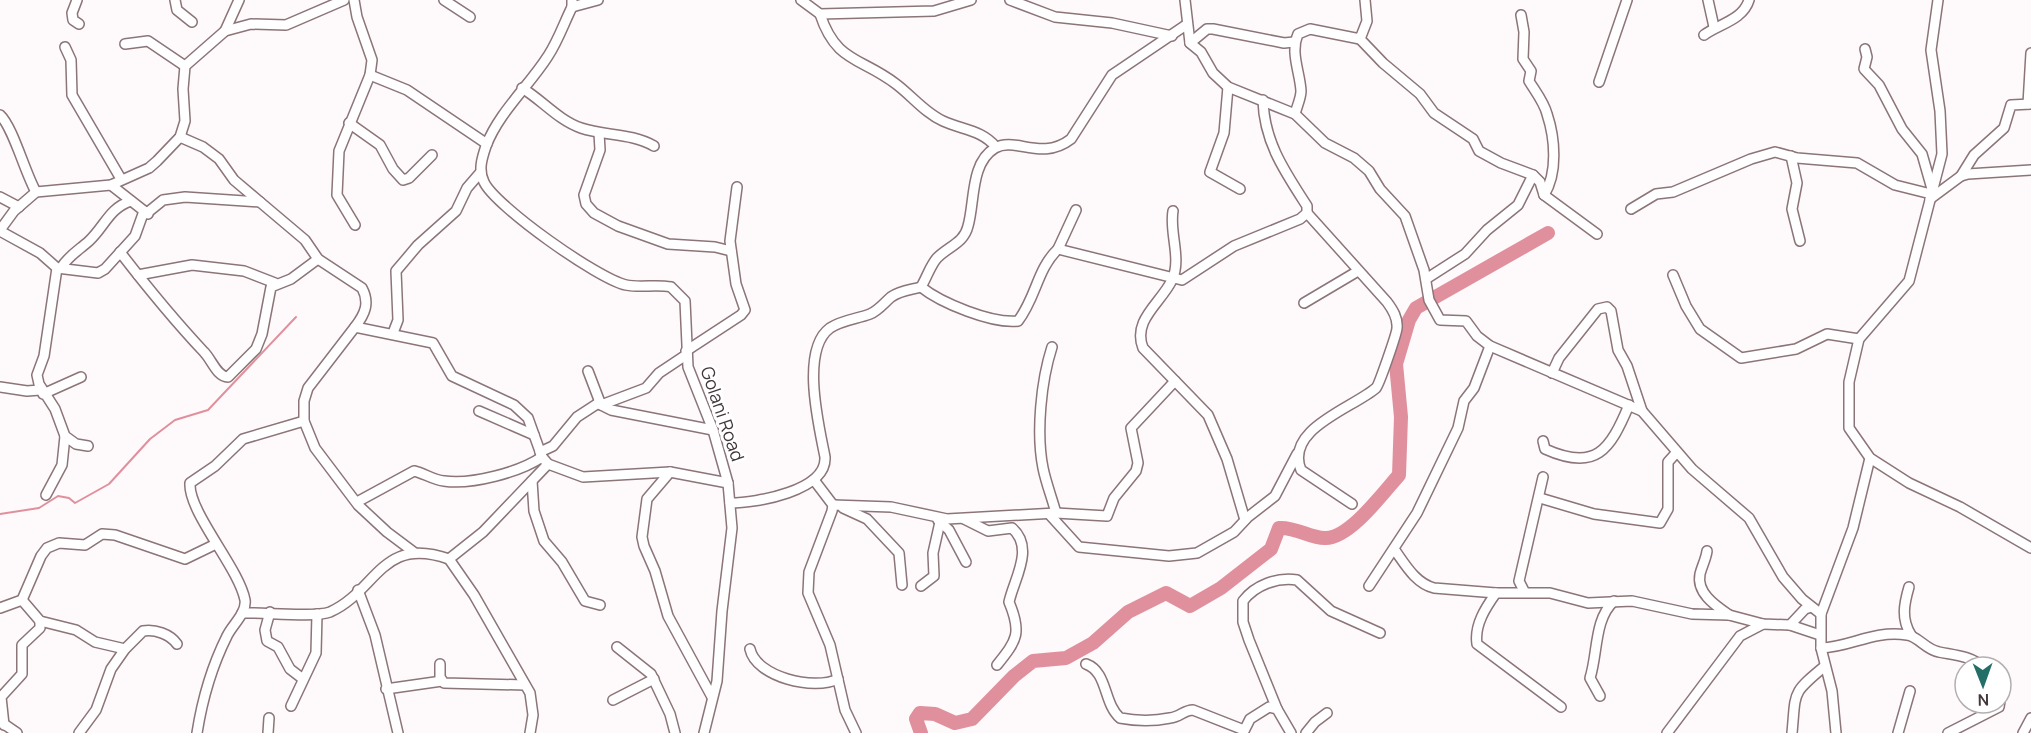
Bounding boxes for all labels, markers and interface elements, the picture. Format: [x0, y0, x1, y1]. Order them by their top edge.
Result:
street label: Golani Road [696, 363, 750, 464]
north arrow [1953, 655, 2013, 715]
text: N [1977, 689, 1989, 711]

